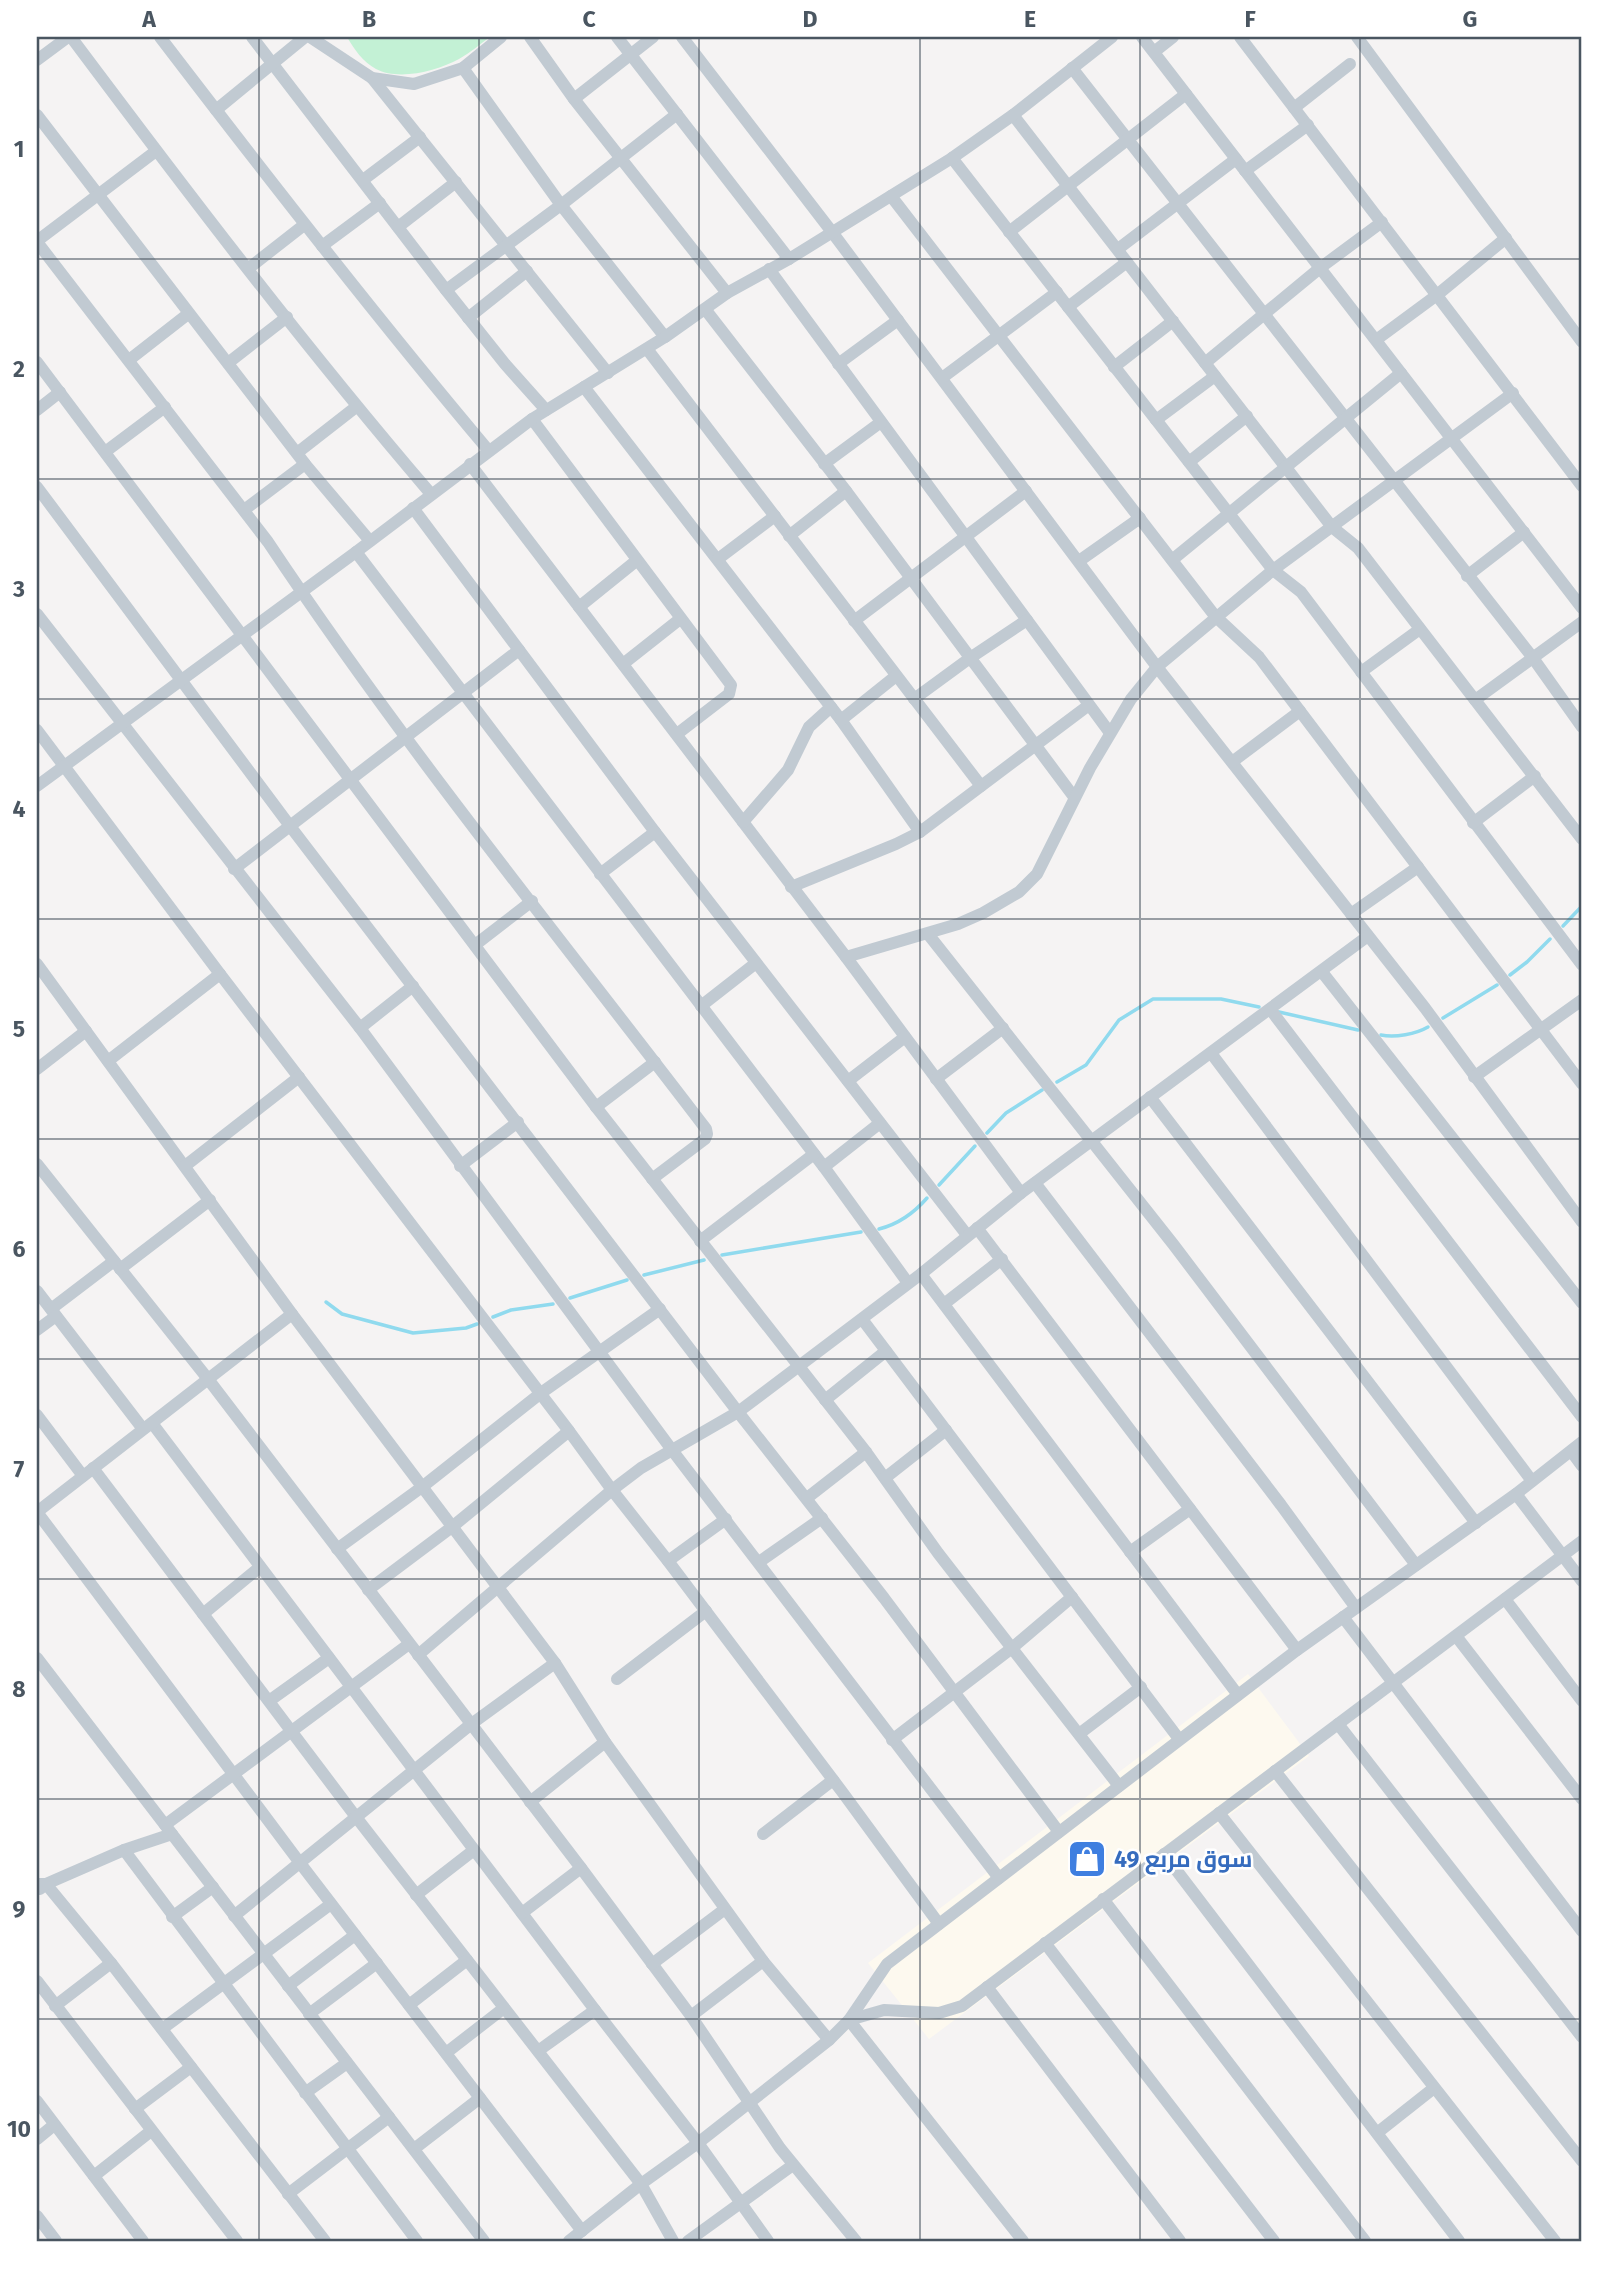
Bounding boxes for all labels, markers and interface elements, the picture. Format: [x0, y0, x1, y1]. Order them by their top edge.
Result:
text: A [141, 5, 156, 33]
text: B [362, 5, 376, 33]
text: C [582, 5, 596, 33]
text: D [803, 5, 818, 33]
text: E [1024, 5, 1036, 33]
text: F [1244, 5, 1256, 33]
text: G [1463, 5, 1477, 33]
text: 1 [14, 135, 24, 163]
text: 2 [13, 355, 25, 383]
text: 3 [12, 575, 25, 603]
text: 4 [13, 795, 26, 823]
text: 5 [13, 1015, 25, 1043]
text: 6 [13, 1235, 26, 1263]
text: 7 [14, 1455, 25, 1483]
text: 8 [12, 1675, 26, 1703]
shop icon: سوق مربع 49 [1066, 1838, 1108, 1880]
place label: سوق مربع 49 [1114, 1845, 1252, 1875]
text: 9 [13, 1895, 26, 1923]
text: 10 [7, 2115, 31, 2143]

